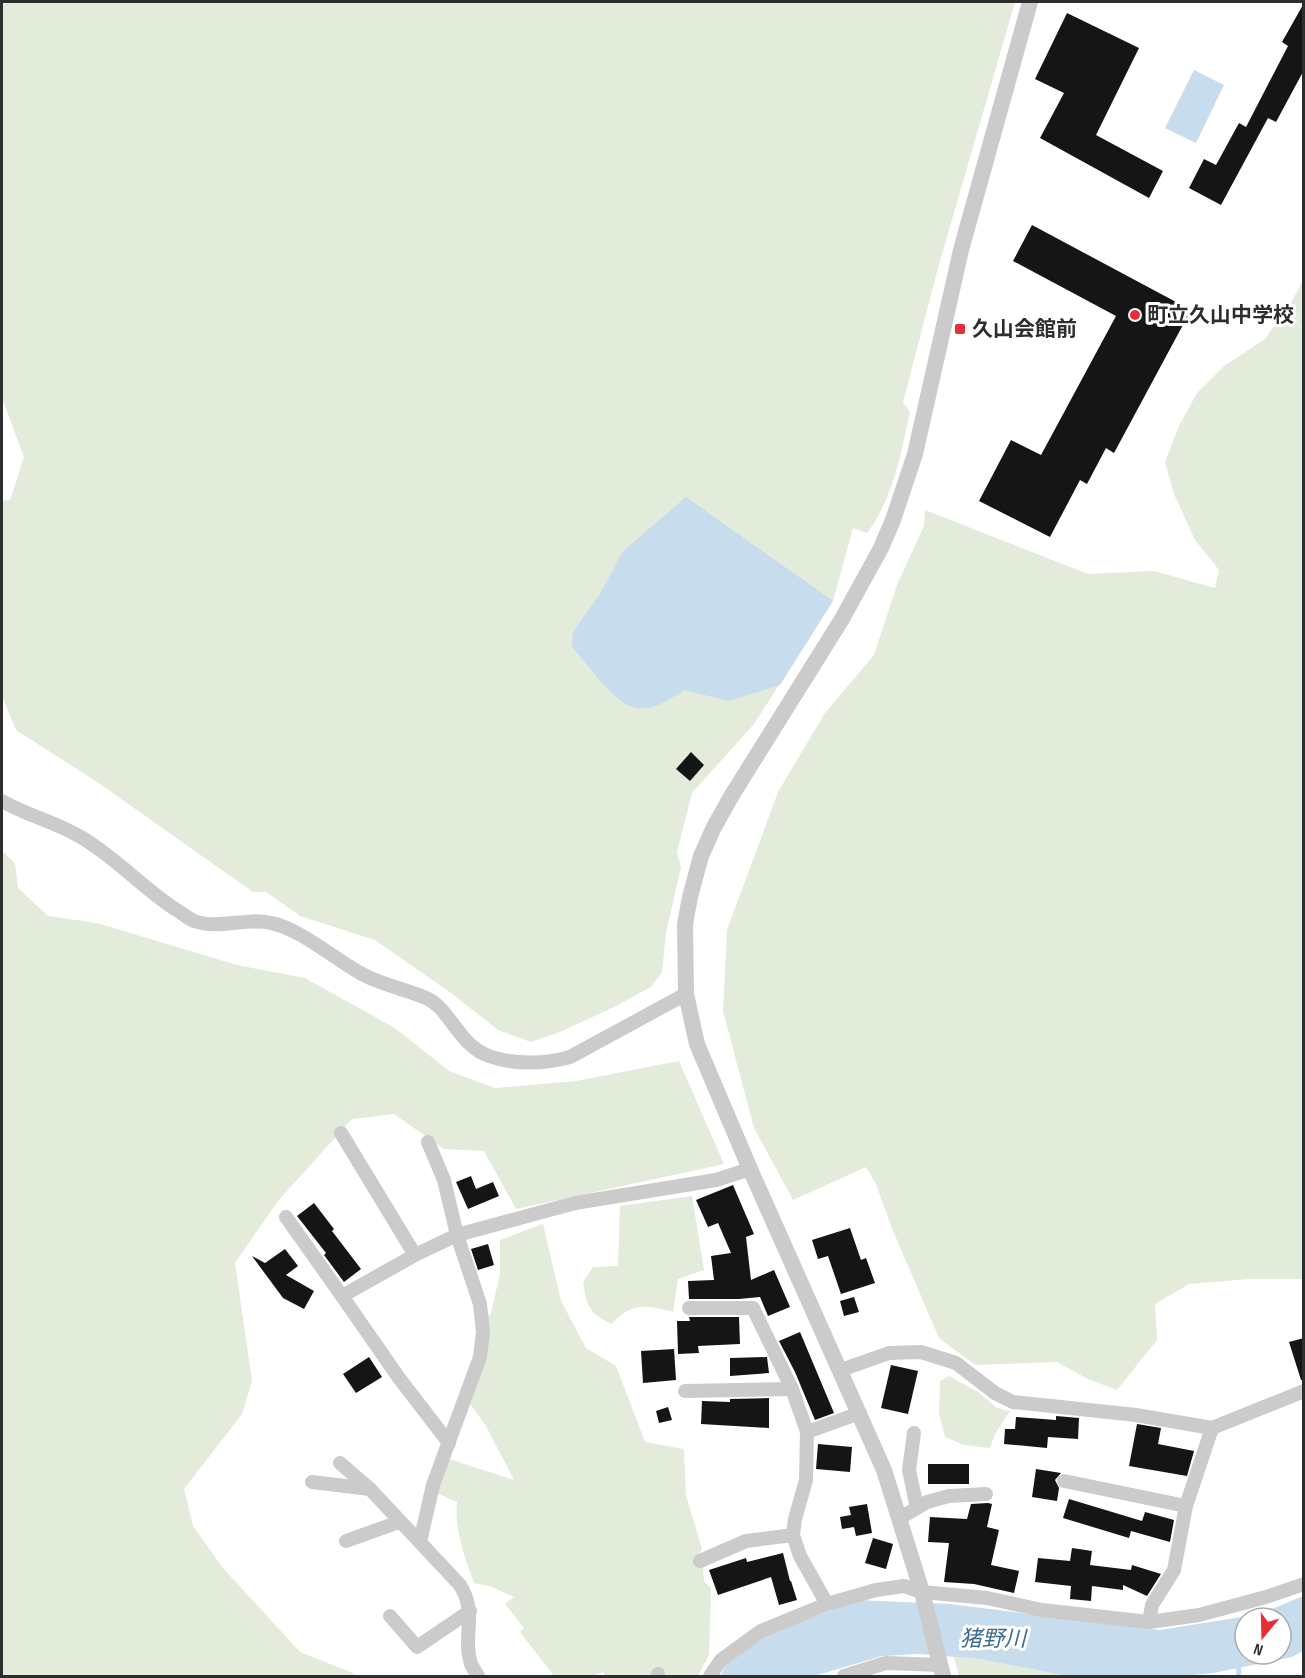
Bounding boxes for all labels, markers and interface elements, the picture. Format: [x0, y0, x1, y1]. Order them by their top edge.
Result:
place label: 町立久山中学校 [1147, 303, 1294, 328]
marker: 町立久山中学校 [1128, 308, 1142, 322]
place label: 久山会館前 [972, 317, 1077, 342]
marker: 久山会館前 [953, 322, 967, 336]
north arrow [1233, 1606, 1293, 1666]
water label: 猪野川 [960, 1626, 1028, 1653]
text: N [1251, 1638, 1266, 1659]

